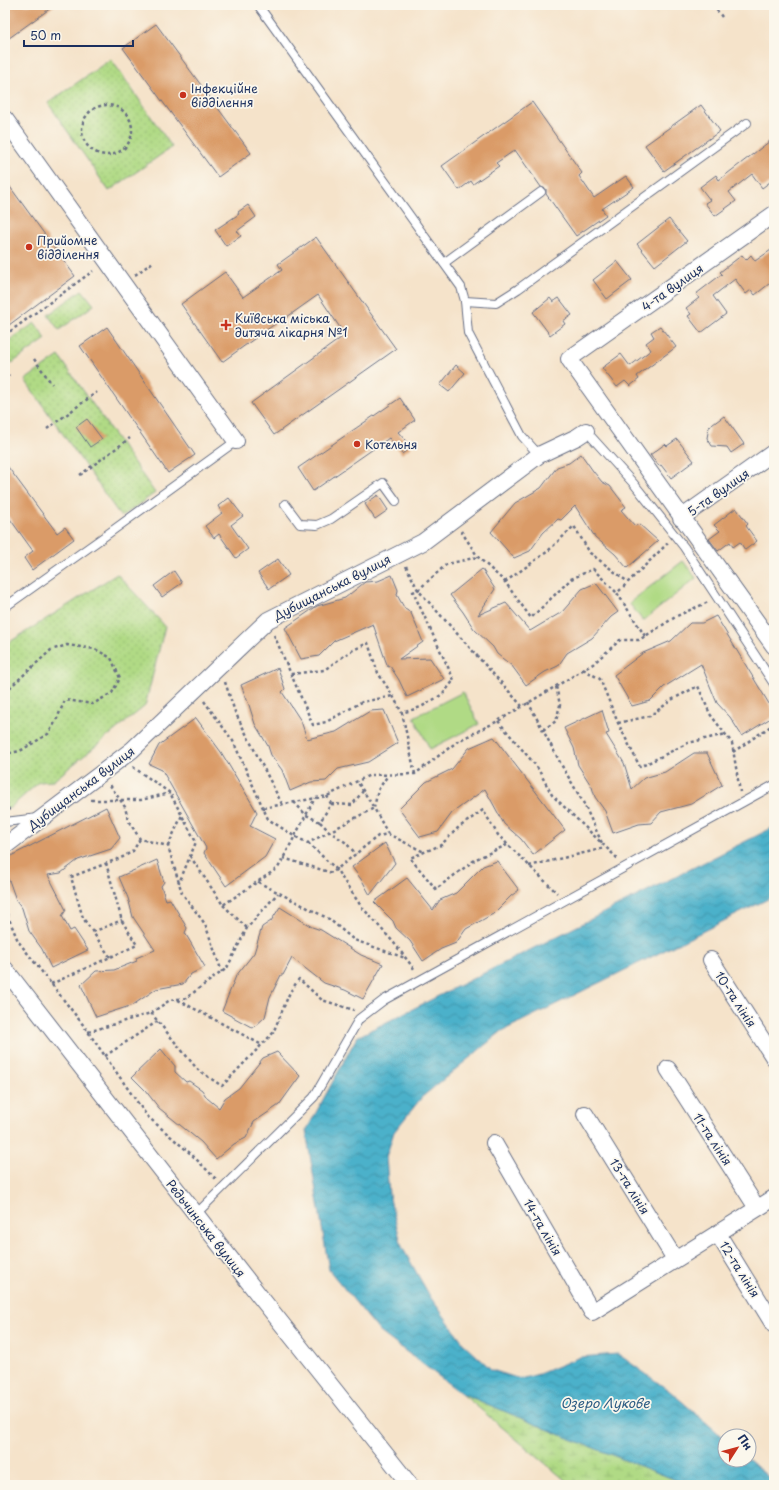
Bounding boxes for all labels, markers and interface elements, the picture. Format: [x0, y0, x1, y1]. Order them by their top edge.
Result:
scale bar [24, 22, 133, 48]
text: 50 m [30, 26, 61, 44]
place label: Інфекційне відділення [191, 79, 258, 111]
marker: Інфекційне відділення [178, 90, 188, 100]
place label: Прийомне відділення [37, 231, 99, 263]
marker: Прийомне відділення [24, 242, 34, 252]
street label: 4-та вулиця [637, 259, 707, 315]
place label: Київська міська дитяча лікарня №1 [235, 309, 348, 341]
marker: Київська міська дитяча лікарня №1 [220, 319, 232, 331]
place label: Котельня [365, 435, 417, 453]
marker: Котельня [352, 439, 362, 449]
street label: 5-та вулиця [683, 464, 753, 520]
street label: Дубищанська вулиця [269, 550, 394, 625]
street label: Дубищанська вулиця [23, 742, 138, 835]
street label: 10-та лінія [711, 967, 761, 1031]
street label: 11-та лінія [689, 1109, 737, 1169]
street label: 13-та лінія [606, 1154, 654, 1218]
street label: Редьчинська вулиця [162, 1175, 250, 1281]
street label: 14-та лінія [519, 1195, 567, 1259]
street label: 12-та лінія [716, 1237, 764, 1301]
water label: Озеро Лукове [560, 1393, 650, 1412]
north arrow [717, 1428, 757, 1468]
text: Пн [734, 1430, 757, 1453]

